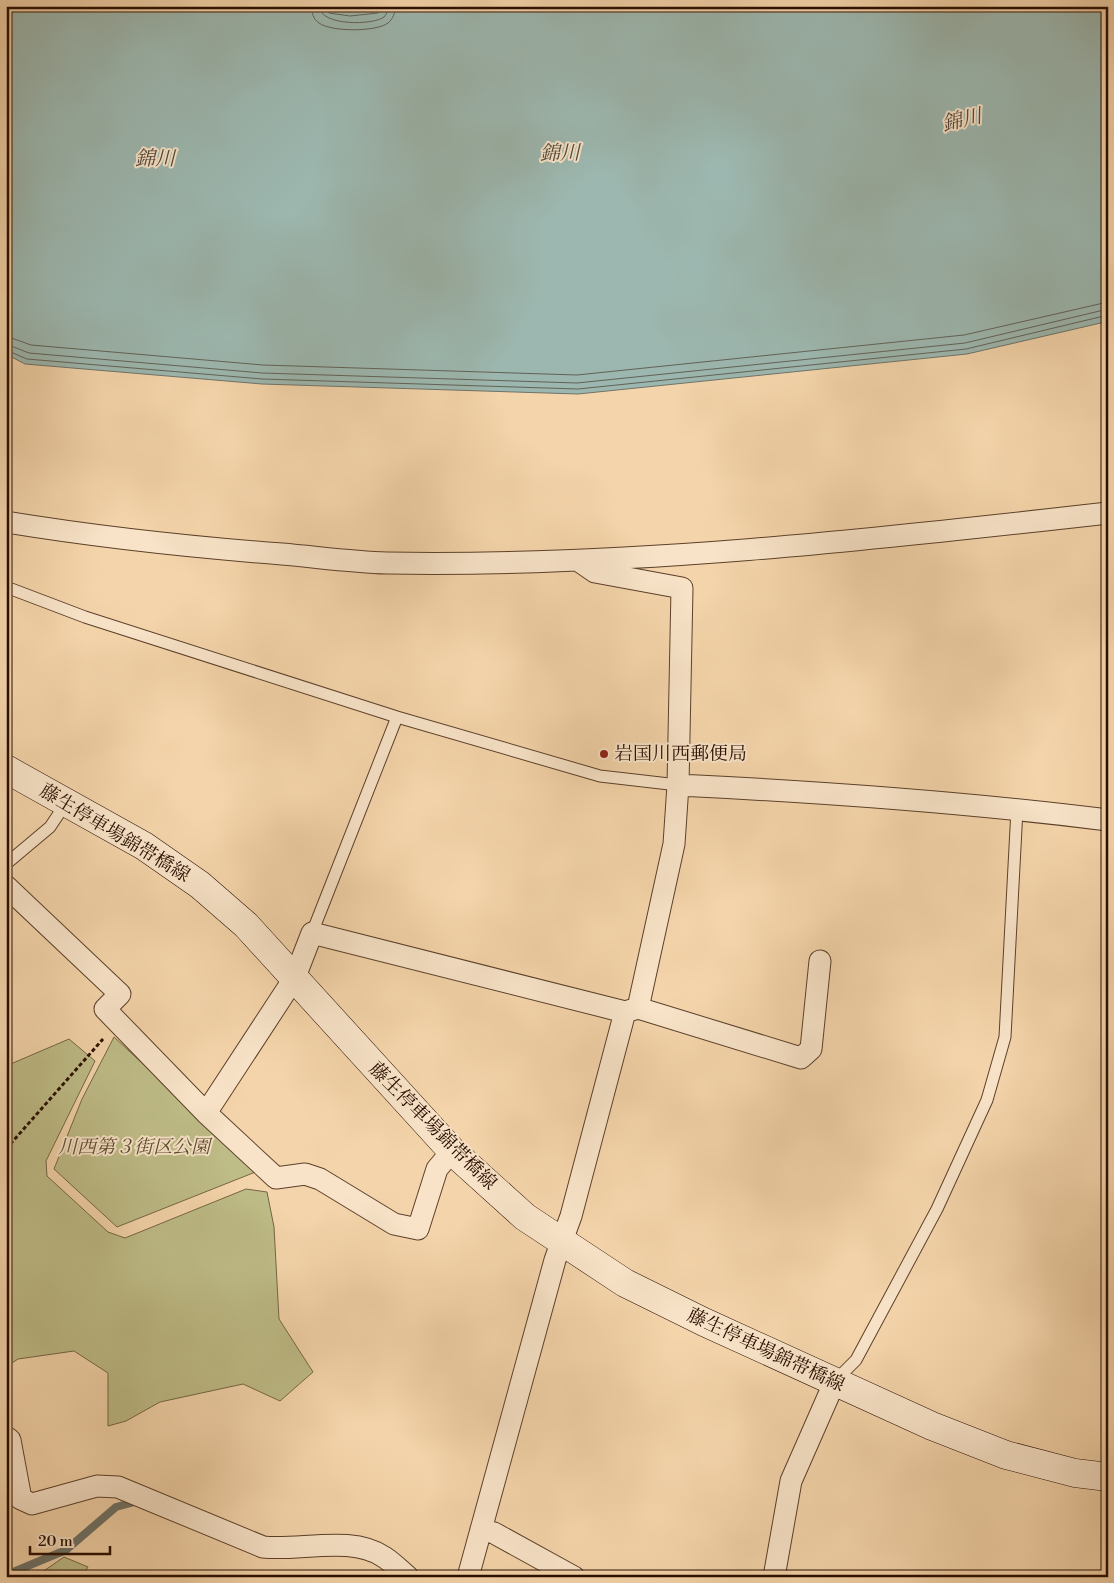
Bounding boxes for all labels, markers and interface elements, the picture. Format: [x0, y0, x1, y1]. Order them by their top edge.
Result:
water label: 錦川 [940, 104, 986, 138]
water label: 錦川 [540, 141, 582, 167]
water label: 錦川 [135, 147, 177, 172]
place label: 岩国川西郵便局 [614, 742, 747, 766]
marker: 岩国川西郵便局 [598, 748, 610, 760]
street label: 藤生停車場錦帯橋線 [36, 779, 194, 887]
street label: 藤生停車場錦帯橋線 [364, 1057, 502, 1195]
park label: 川西第３街区公園 [58, 1135, 213, 1159]
street label: 藤生停車場錦帯橋線 [683, 1303, 849, 1397]
scale bar [30, 1523, 110, 1555]
text: 20 m [38, 1532, 73, 1551]

